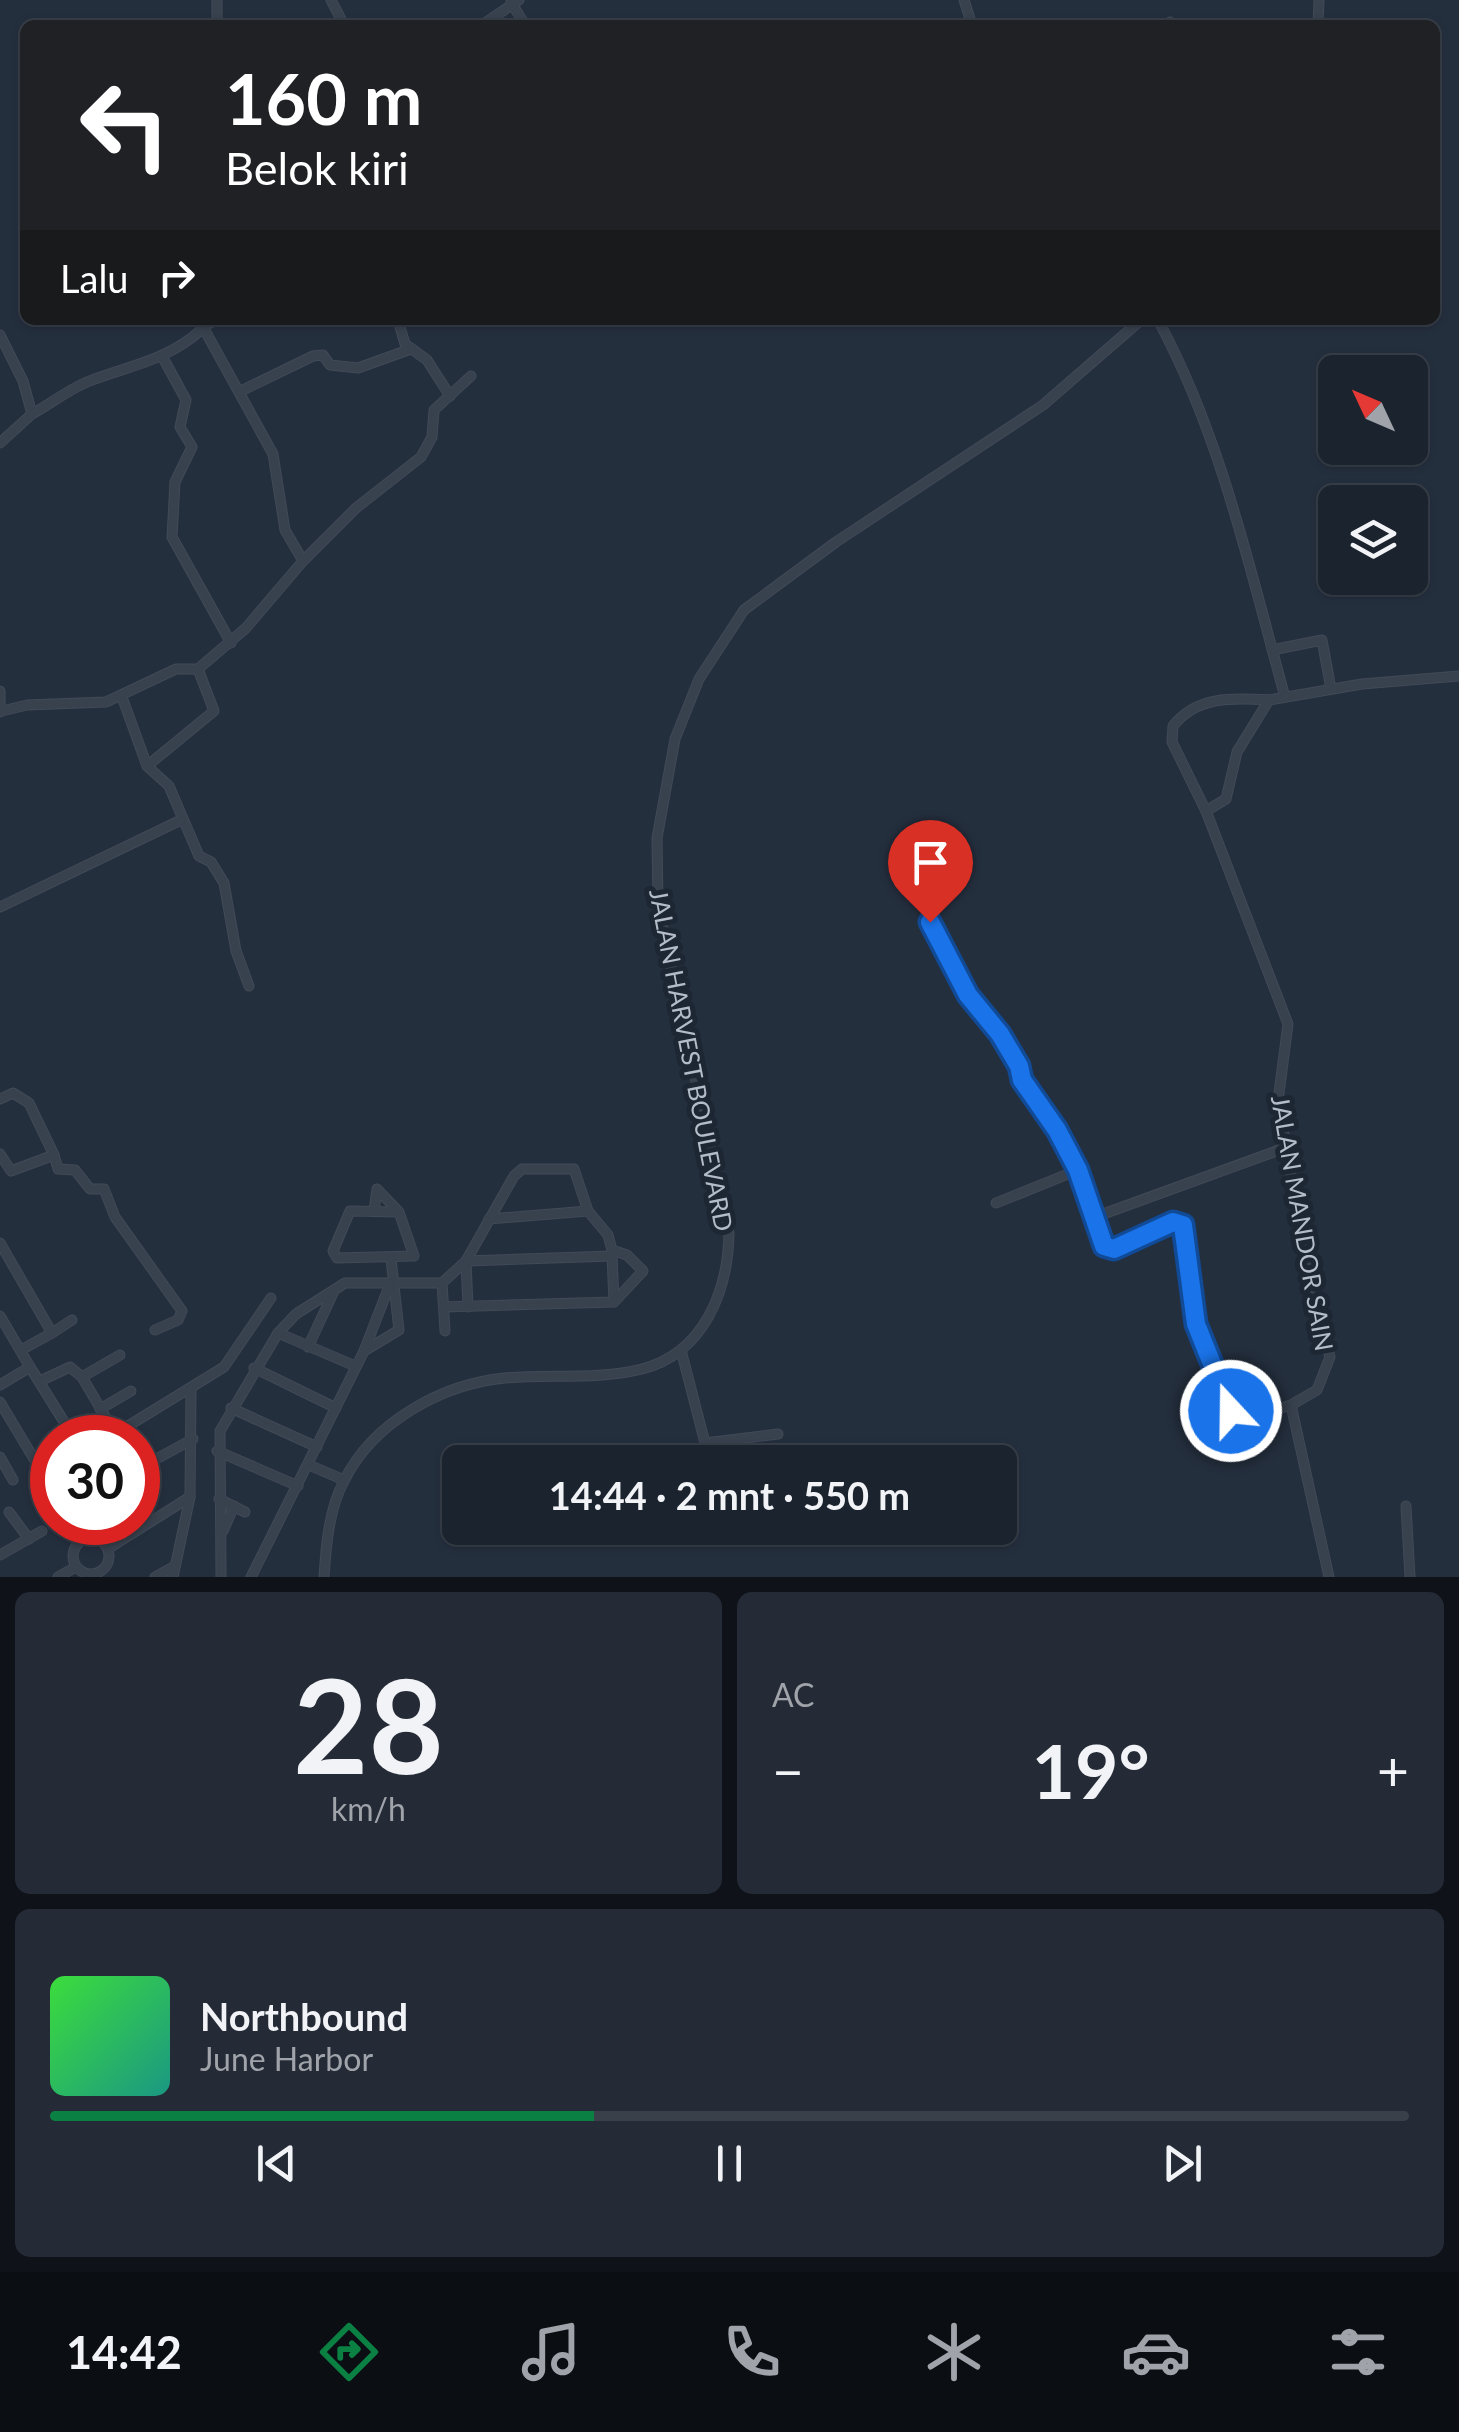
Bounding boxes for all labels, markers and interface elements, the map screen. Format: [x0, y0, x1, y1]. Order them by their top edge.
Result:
text: 160 m [225, 56, 422, 140]
icon: left [60, 60, 190, 190]
text: Belok kiri [225, 141, 409, 195]
icon: right [149, 250, 204, 305]
text: Lalu [60, 255, 129, 301]
north arrow [1318, 355, 1428, 465]
map controls [1318, 355, 1428, 595]
button: layers [1318, 485, 1428, 595]
pin [888, 820, 973, 923]
icon: arrive [903, 835, 958, 890]
street label: JALAN HARVEST BOULEVARD [644, 886, 740, 1234]
street label: JALAN MANDOR SAIN [1266, 1093, 1340, 1353]
position arrow [1179, 1359, 1283, 1463]
speed limit sign: 30 [30, 1415, 160, 1545]
text: 14:44 · 2 mnt · 550 m [549, 1472, 910, 1518]
text: 28 [293, 1646, 444, 1802]
text: AC [772, 1675, 814, 1714]
text: 19° [1031, 1725, 1150, 1815]
text: − [772, 1737, 804, 1803]
text: + [1377, 1737, 1409, 1803]
text: km/h [331, 1789, 406, 1828]
text: Northbound [200, 1993, 408, 2039]
text: June Harbor [200, 2039, 373, 2078]
icon: previous [249, 2136, 304, 2191]
icon: pause [702, 2136, 757, 2191]
icon: next [1155, 2136, 1210, 2191]
icon: directions [314, 2317, 384, 2387]
icon: music [516, 2317, 586, 2387]
icon: phone [717, 2317, 787, 2387]
icon: climate [919, 2317, 989, 2387]
icon: car [1121, 2317, 1191, 2387]
icon: filters [1323, 2317, 1393, 2387]
text: 14:42 [66, 2325, 182, 2379]

